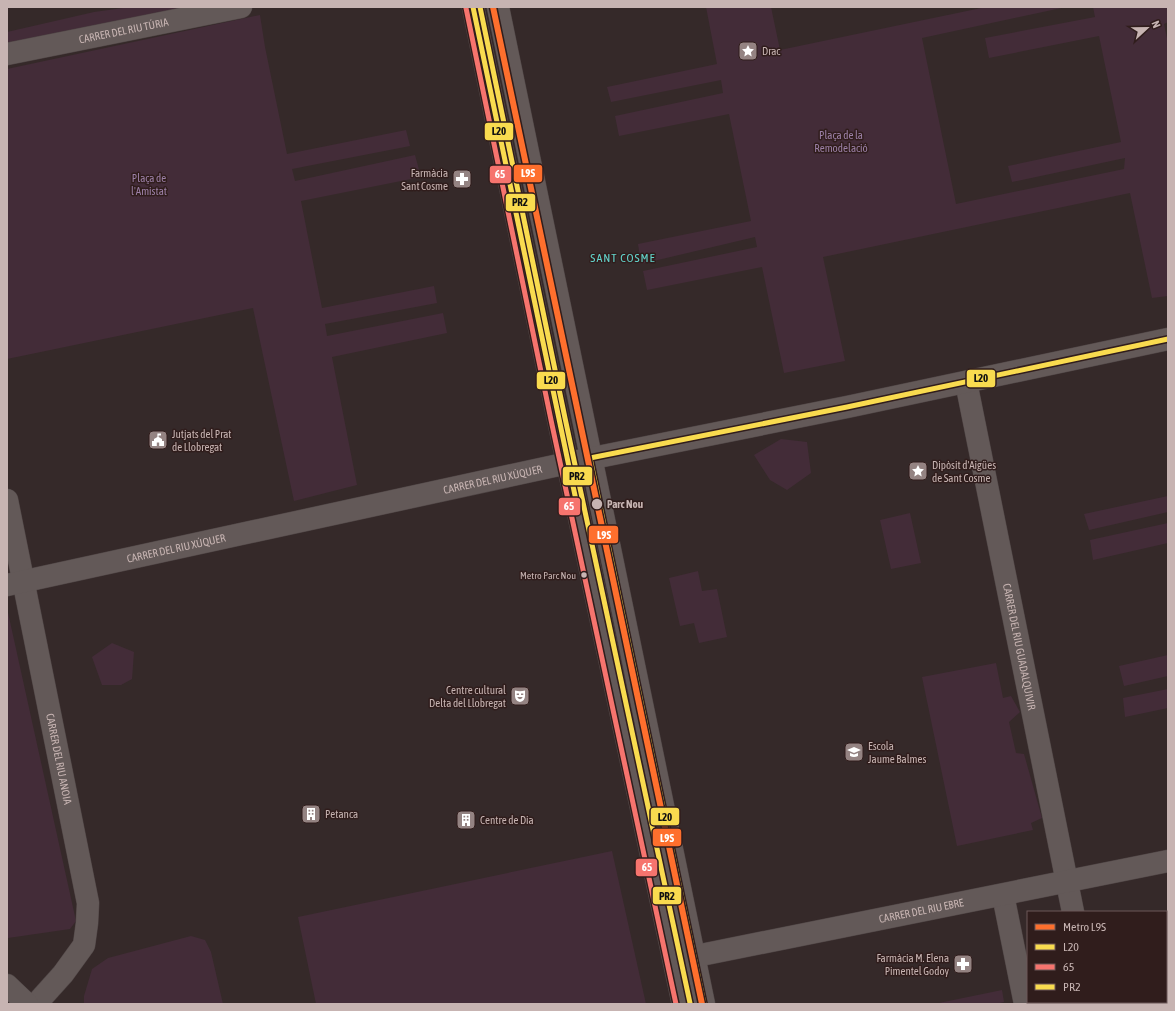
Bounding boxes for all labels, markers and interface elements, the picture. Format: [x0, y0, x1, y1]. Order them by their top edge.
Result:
north arrow [1127, 8, 1167, 48]
street label: CARRER DEL RIU TÚRIA [78, 16, 170, 45]
text: N [1149, 19, 1163, 30]
place icon: Drac [737, 40, 759, 62]
place label: Drac [762, 45, 781, 57]
line badge: L20 [484, 122, 514, 141]
text: L20 [492, 125, 506, 137]
park label: Plaça de la Remodelació [814, 129, 868, 154]
line badge: L9S [513, 164, 543, 183]
line badge: 65 [489, 165, 512, 184]
place label: Farmàcia Sant Cosme [401, 167, 448, 192]
text: L9S [521, 167, 535, 179]
pharmacy icon: Farmàcia Sant Cosme [451, 168, 473, 190]
text: 65 [495, 168, 505, 180]
park label: Plaça de l'Amistat [131, 172, 167, 197]
line badge: PR2 [505, 193, 536, 212]
text: PR2 [512, 196, 528, 208]
district label: SANT COSME [590, 251, 656, 265]
line badge: L20 [966, 369, 996, 388]
line badge: L20 [536, 371, 566, 390]
text: L20 [974, 372, 988, 384]
text: L20 [544, 374, 558, 386]
place label: Jutjats del Prat de Llobregat [172, 428, 232, 453]
public building icon: Jutjats del Prat de Llobregat [147, 429, 169, 451]
place label: Dipòsit d'Aigües de Sant Cosme [932, 459, 996, 484]
place icon: Dipòsit d'Aigües de Sant Cosme [907, 460, 929, 482]
street label: CARRER DEL RIU XÚQUER [442, 463, 544, 496]
line badge: PR2 [562, 466, 593, 486]
text: PR2 [569, 470, 585, 482]
line badge: 65 [558, 497, 581, 516]
marker: Parc Nou [590, 497, 604, 511]
place label: Parc Nou [607, 498, 643, 510]
text: 65 [564, 500, 574, 512]
line badge: L9S [588, 525, 619, 544]
text: L9S [597, 529, 611, 541]
street label: CARRER DEL RIU XÚQUER [126, 532, 227, 565]
place label: Metro Parc Nou [520, 570, 576, 581]
marker: Metro Parc Nou [579, 570, 589, 580]
street label: CARRER DEL RIU GUADALQUIVIR [1001, 582, 1038, 711]
place label: Centre cultural Delta del Llobregat [429, 684, 506, 709]
theatre icon: Centre cultural Delta del Llobregat [509, 685, 531, 707]
street label: CARRER DEL RIU ANOIA [44, 712, 74, 806]
place label: Escola Jaume Balmes [868, 740, 927, 765]
school or university icon: Escola Jaume Balmes [843, 741, 865, 763]
building icon: Petanca [300, 803, 322, 825]
line badge: L20 [650, 807, 680, 826]
place label: Petanca [325, 808, 358, 820]
building icon: Centre de Dia [455, 809, 477, 831]
text: L20 [658, 811, 672, 823]
place label: Centre de Dia [480, 814, 534, 826]
line badge: L9S [652, 828, 682, 847]
text: L9S [660, 832, 674, 844]
line badge: 65 [635, 858, 658, 877]
text: 65 [642, 861, 652, 873]
line badge: PR2 [652, 886, 682, 905]
text: PR2 [659, 890, 675, 902]
street label: CARRER DEL RIU EBRE [878, 896, 965, 925]
legend [1027, 911, 1167, 1003]
text: Metro L9S [1063, 920, 1106, 934]
text: L20 [1063, 940, 1079, 954]
place label: Farmàcia M. Elena Pimentel Godoy [876, 952, 949, 977]
pharmacy icon: Farmàcia M. Elena Pimentel Godoy [952, 953, 974, 975]
text: 65 [1063, 960, 1074, 974]
text: PR2 [1063, 980, 1081, 994]

